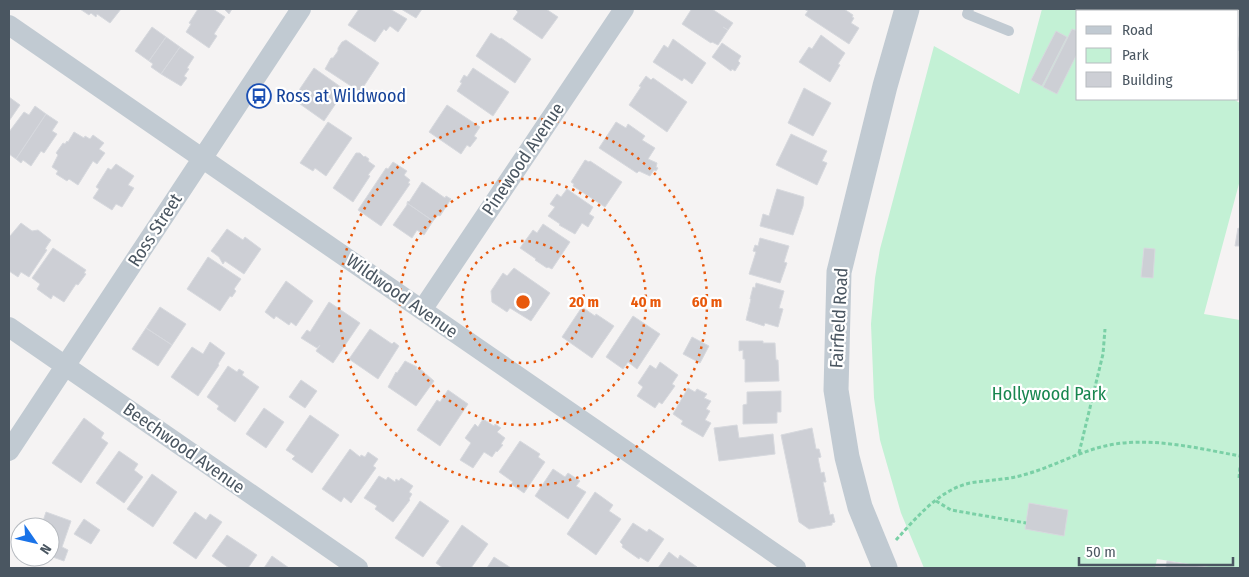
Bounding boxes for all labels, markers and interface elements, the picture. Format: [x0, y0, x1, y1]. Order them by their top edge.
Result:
legend [1076, 10, 1239, 100]
text: Road [1122, 21, 1153, 39]
text: Park [1122, 46, 1149, 64]
text: Building [1122, 71, 1173, 89]
bus stop icon: Ross at Wildwood [246, 83, 272, 109]
place label: Ross at Wildwood [276, 85, 406, 107]
street label: Pinewood Avenue [477, 98, 569, 219]
street label: Ross Street [123, 189, 187, 271]
street label: Wildwood Avenue [342, 249, 462, 343]
street label: Fairfield Road [825, 267, 853, 369]
centre of rings [514, 293, 532, 311]
text: 20 m [568, 293, 599, 311]
text: 40 m [631, 293, 661, 311]
text: 60 m [692, 293, 722, 311]
park label: Hollywood Park [992, 383, 1107, 405]
street label: Beechwood Avenue [119, 398, 249, 498]
north arrow [10, 517, 60, 567]
scale bar [1079, 534, 1233, 566]
text: N [36, 541, 55, 557]
text: 50 m [1086, 543, 1116, 561]

